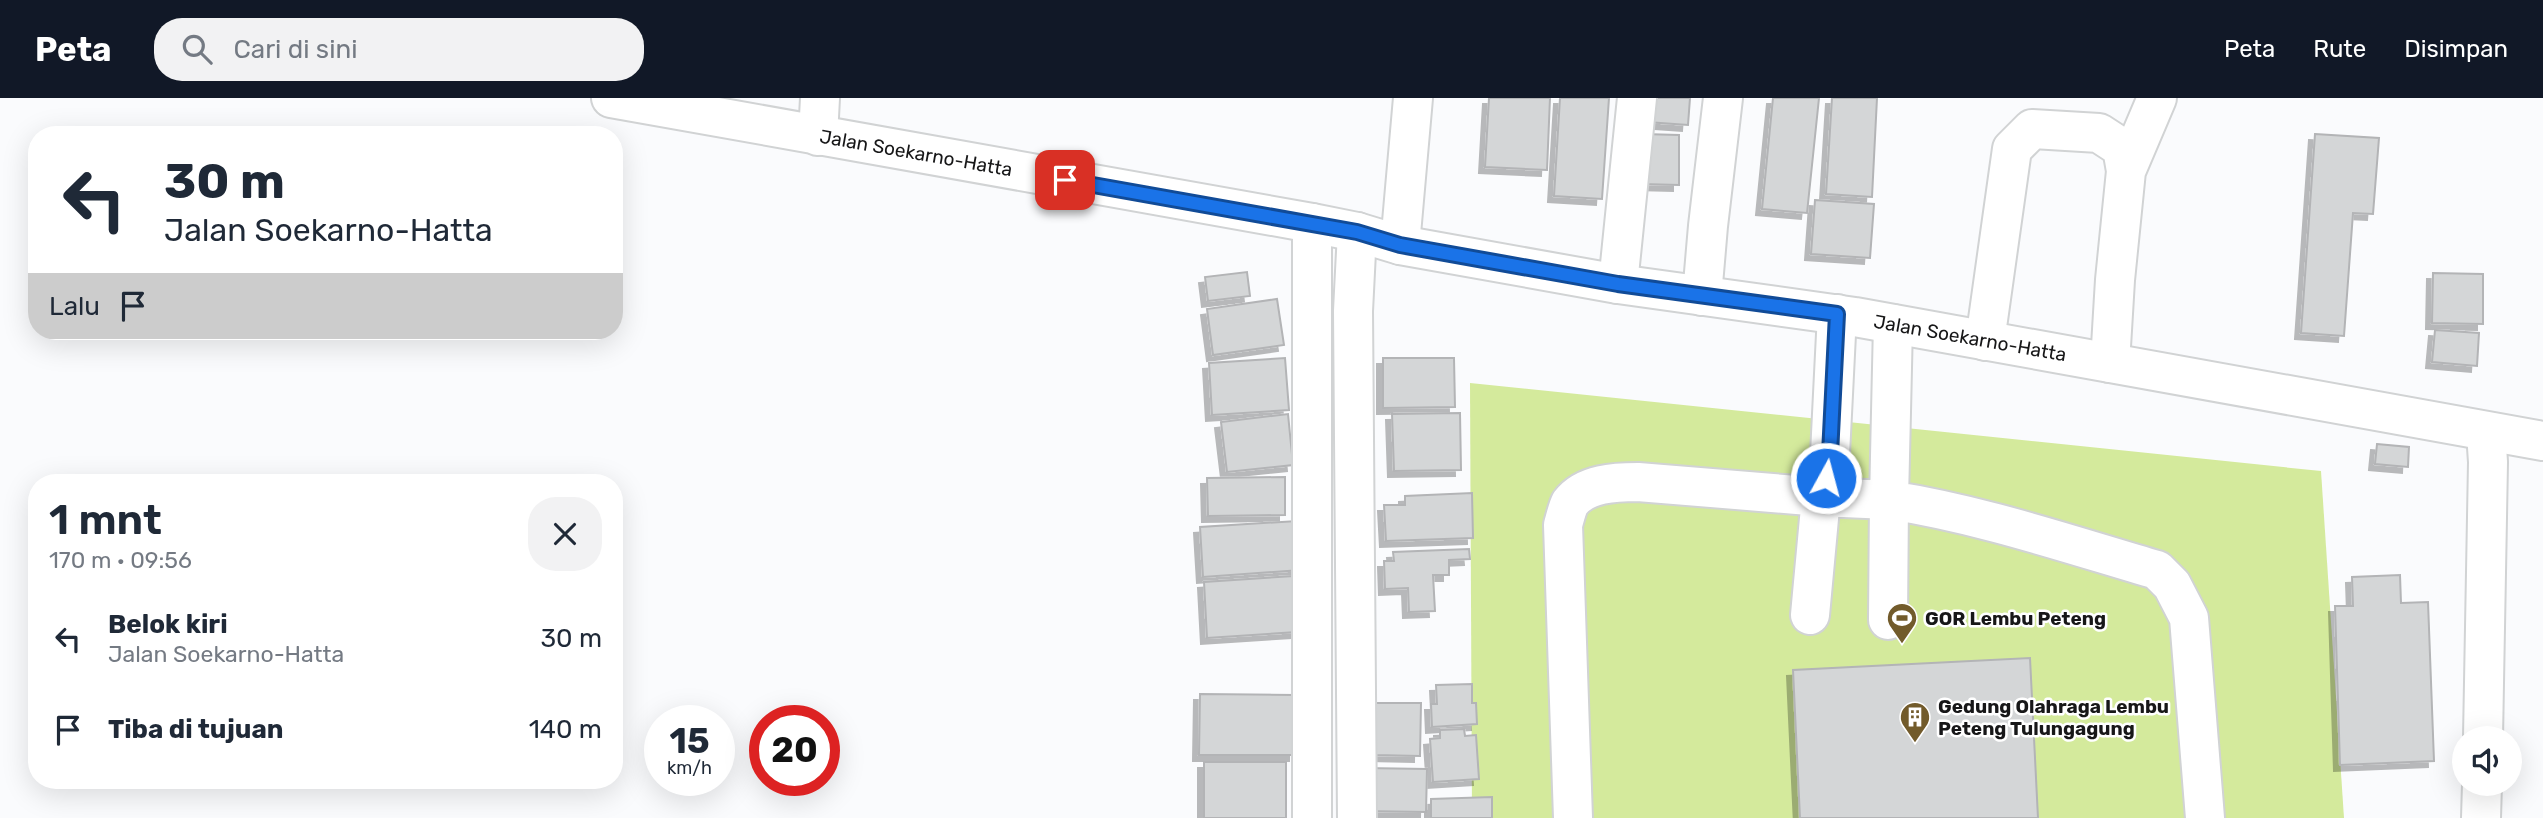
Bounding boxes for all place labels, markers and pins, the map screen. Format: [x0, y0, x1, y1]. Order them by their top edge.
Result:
pin [1035, 150, 1095, 210]
sports icon: GOR Lembu Peteng [1885, 601, 1919, 645]
place label: GOR Lembu Peteng [1925, 607, 2106, 630]
place label: Gedung Olahraga Lembu Peteng Tulungagung [1938, 695, 2169, 740]
building icon: Gedung Olahraga Lembu Peteng Tulungagung [1898, 700, 1932, 744]

